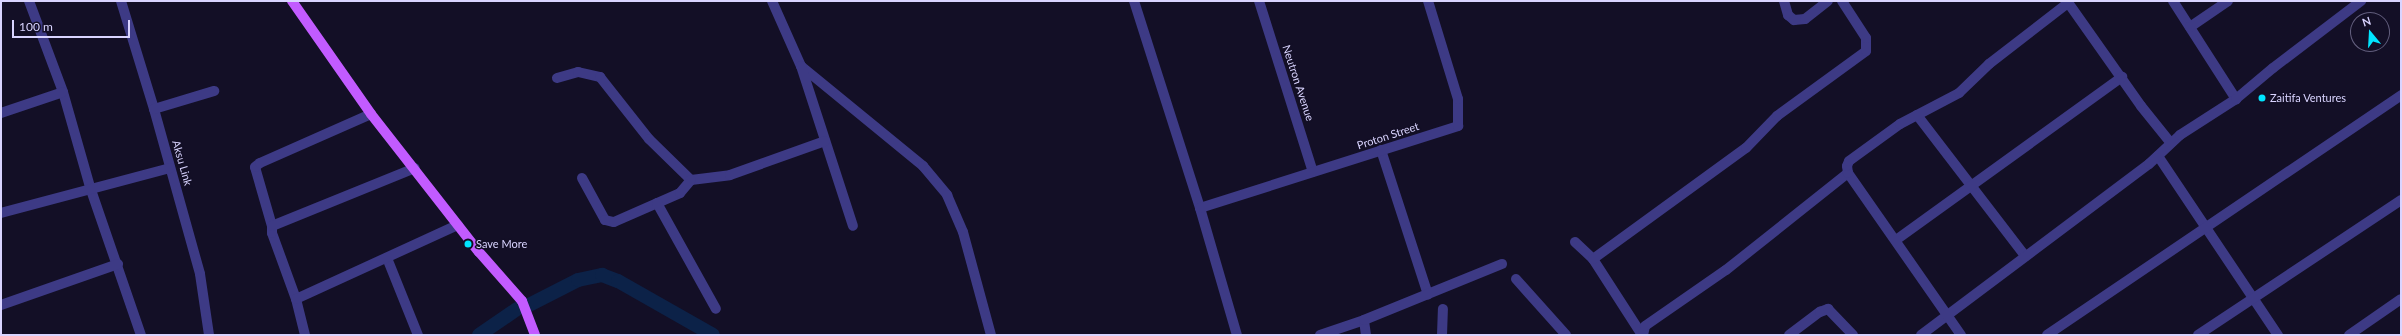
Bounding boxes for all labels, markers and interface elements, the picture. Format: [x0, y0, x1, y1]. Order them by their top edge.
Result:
scale bar [14, 12, 132, 38]
north arrow [2350, 12, 2390, 52]
text: N [2360, 14, 2372, 29]
text: 100 m [19, 19, 53, 34]
street label: Neutron Avenue [1279, 43, 1317, 123]
place label: Zaitifa Ventures [2270, 91, 2346, 105]
marker: Zaitifa Ventures [2257, 93, 2267, 103]
street label: Proton Street [1355, 120, 1421, 152]
street label: Aksu Link [169, 139, 195, 187]
place label: Save More [476, 237, 527, 251]
marker: Save More [463, 239, 473, 249]

